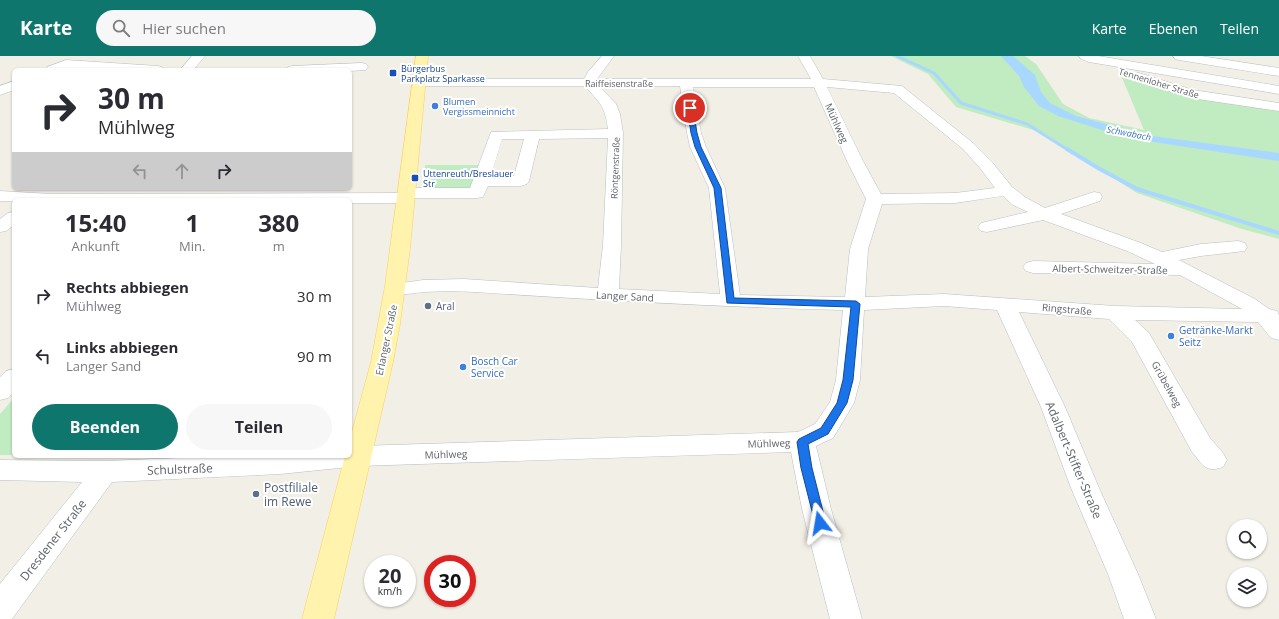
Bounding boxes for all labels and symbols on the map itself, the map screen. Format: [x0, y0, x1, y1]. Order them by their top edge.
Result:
place label: Bürgerbus Parkplatz Sparkasse [401, 62, 485, 85]
street label: Tennenloher Straße [1117, 65, 1201, 101]
marker: Bürgerbus Parkplatz Sparkasse [388, 68, 398, 78]
street label: Raiffeisenstraße [585, 77, 653, 90]
pin [673, 91, 707, 125]
place label: Blumen Vergissmeinnicht [443, 95, 515, 118]
marker: Blumen Vergissmeinnicht [430, 101, 440, 111]
street label: Mühlweg [822, 101, 852, 146]
water label: Schwabach [1106, 122, 1152, 144]
street label: Röntgenstraße [607, 137, 623, 199]
place label: Uttenreuth/Breslauer Str [423, 167, 514, 190]
marker: Uttenreuth/Breslauer Str [410, 173, 420, 183]
street label: Albert-Schweitzer-Straße [1052, 261, 1168, 277]
street label: Langer Sand [596, 287, 654, 305]
place label: Aral [436, 299, 455, 313]
street label: Ringstraße [1041, 300, 1093, 318]
marker: Aral [423, 301, 433, 311]
street label: Erlanger Straße [372, 303, 400, 377]
place label: Getränke-Markt Seitz [1179, 323, 1253, 349]
marker: Getränke-Markt Seitz [1166, 331, 1176, 341]
place label: Bosch Car Service [471, 354, 518, 380]
street label: Grübelweg [1149, 359, 1186, 410]
marker: Bosch Car Service [458, 362, 468, 372]
street label: Adalbert-Stifter-Straße [1042, 399, 1107, 522]
street label: Mühlweg [747, 435, 791, 451]
street label: Mühlweg [424, 446, 468, 462]
street label: Schulstraße [147, 459, 213, 479]
place label: Postfiliale im Rewe [264, 479, 318, 510]
marker: Postfiliale im Rewe [251, 489, 261, 499]
street label: Dresdener Straße [16, 496, 90, 584]
position arrow [799, 502, 841, 544]
speed limit sign: 30 [424, 555, 476, 607]

